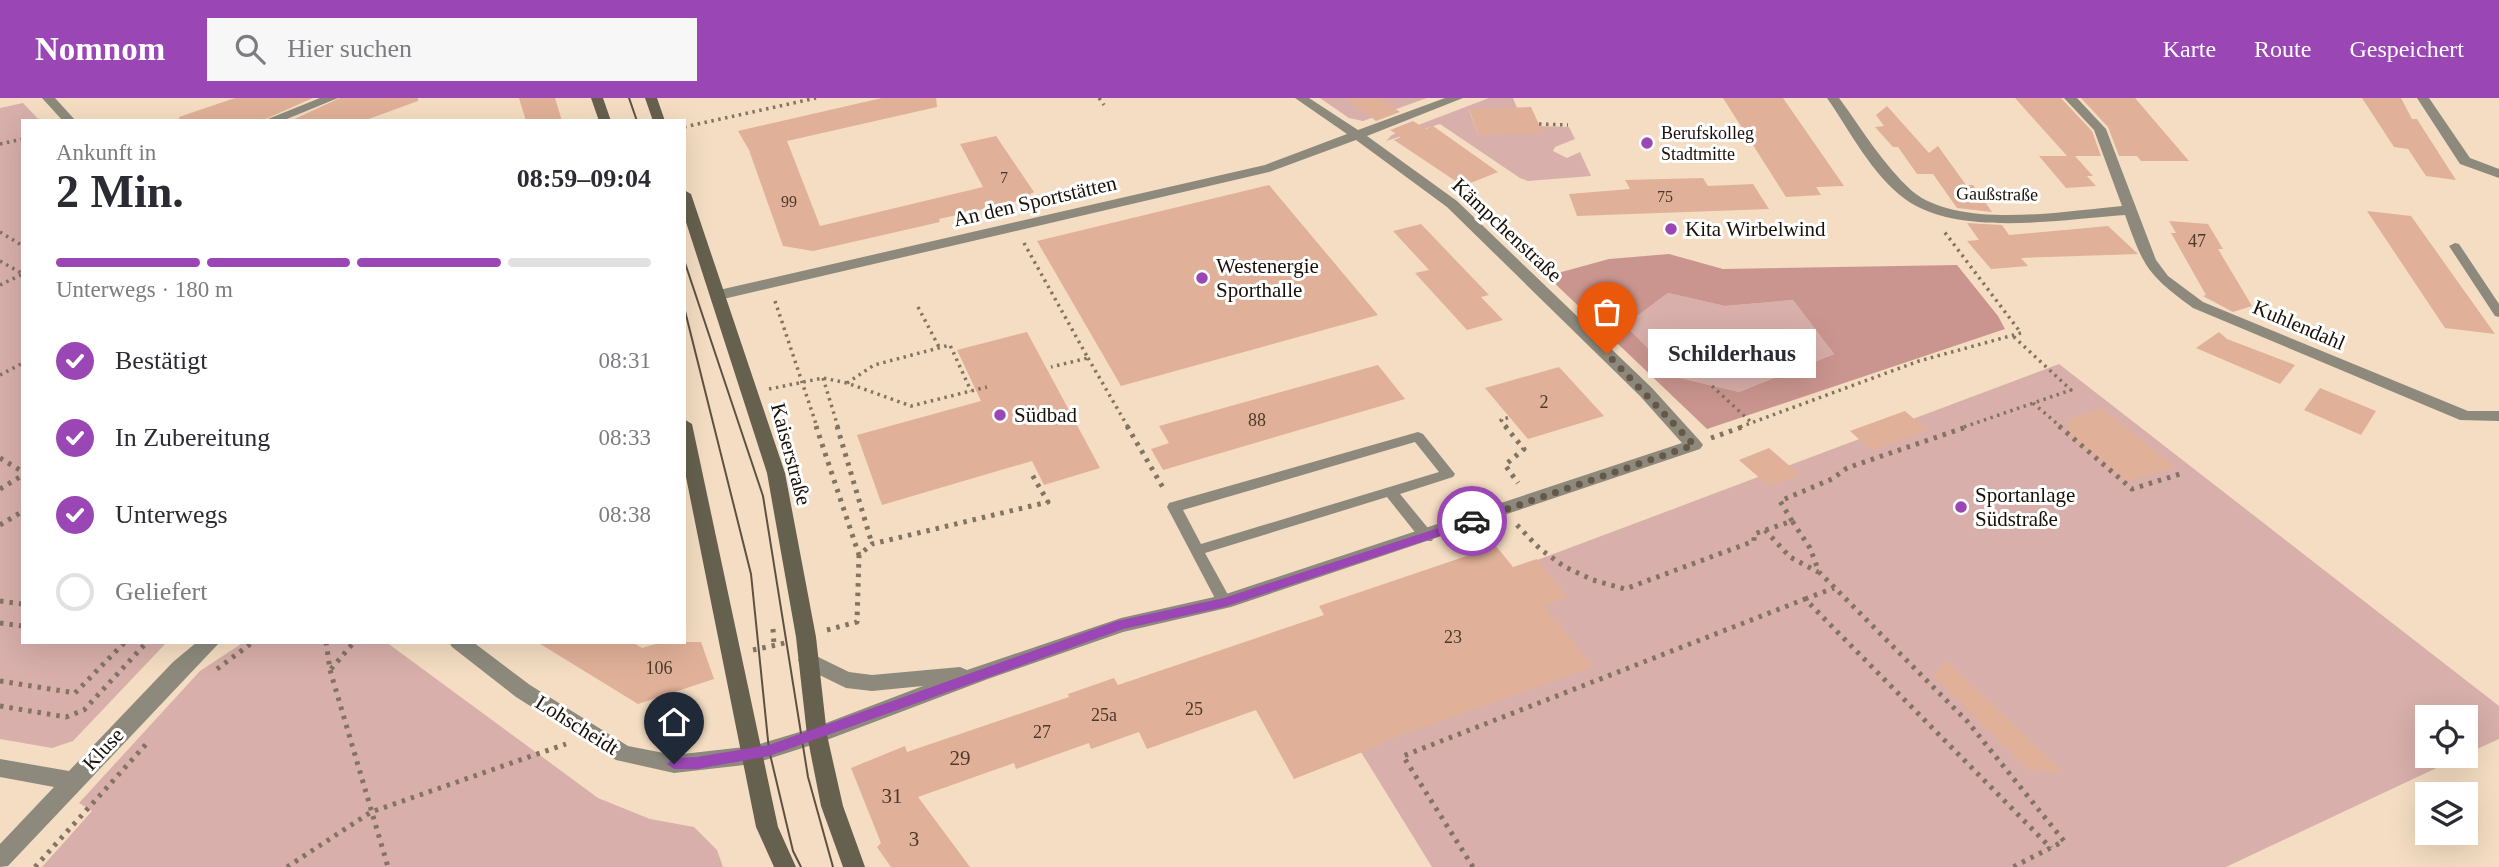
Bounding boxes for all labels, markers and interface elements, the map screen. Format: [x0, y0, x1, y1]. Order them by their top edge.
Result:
search box [207, 18, 697, 81]
icon: search [231, 30, 269, 68]
text: Nomnom [35, 31, 165, 67]
text: Hier suchen [287, 34, 412, 63]
text: Karte [2163, 36, 2216, 62]
text: Route [2254, 36, 2311, 62]
text: Gespeichert [2349, 36, 2464, 62]
place label: Berufskolleg Stadtmitte [1661, 123, 1754, 164]
marker: Berufskolleg Stadtmitte [1639, 135, 1655, 151]
text: Ankunft in [56, 140, 156, 165]
text: 08:59–09:04 [517, 164, 651, 193]
text: 2 Min. [56, 166, 184, 217]
house number: 7 [1000, 169, 1008, 186]
street label: An den Sportstätten [951, 170, 1119, 231]
street label: Kämpchenstraße [1447, 173, 1567, 287]
street label: Gaußstraße [1956, 183, 2038, 205]
house number: 75 [1657, 188, 1673, 205]
house number: 99 [781, 193, 797, 210]
place label: Kita Wirbelwind [1685, 217, 1826, 241]
marker: Kita Wirbelwind [1663, 221, 1679, 237]
house number: 47 [2188, 231, 2206, 251]
place label: Westenergie Sporthalle [1216, 254, 1319, 302]
marker: Westenergie Sporthalle [1194, 270, 1210, 286]
text: Unterwegs · 180 m [56, 277, 233, 302]
pin [1577, 282, 1637, 354]
icon: bag [1588, 293, 1626, 331]
street label: Kuhlendahl [2249, 295, 2349, 355]
callout: Schilderhaus [1649, 330, 1817, 378]
text: Schilderhaus [1668, 341, 1796, 366]
icon: check [56, 342, 94, 380]
text: Bestätigt [115, 346, 207, 375]
text: 08:31 [599, 348, 651, 373]
house number: 2 [1540, 392, 1549, 412]
street label: Kaiserstraße [766, 400, 816, 508]
place label: Südbad [1014, 403, 1078, 427]
marker: Südbad [992, 407, 1008, 423]
house number: 88 [1248, 410, 1266, 430]
icon: check [56, 419, 94, 457]
text: In Zubereitung [115, 423, 270, 452]
text: 08:33 [599, 425, 651, 450]
place label: Sportanlage Südstraße [1975, 483, 2075, 531]
courier [1437, 486, 1507, 556]
icon: check [56, 496, 94, 534]
marker: Sportanlage Südstraße [1953, 499, 1969, 515]
text: Unterwegs [115, 500, 228, 529]
text: 08:38 [599, 502, 651, 527]
icon: car [1453, 502, 1491, 540]
text: Geliefert [115, 577, 207, 606]
house number: 23 [1444, 627, 1462, 647]
house number: 106 [646, 658, 673, 678]
street label: Lohscheidt [531, 690, 623, 760]
pin [644, 692, 704, 764]
house number: 25 [1185, 699, 1203, 719]
icon: home [655, 703, 693, 741]
house number: 25a [1091, 705, 1117, 725]
map controls [2415, 705, 2478, 845]
button: locate [2415, 705, 2478, 768]
house number: 27 [1033, 722, 1051, 742]
street label: Kluse [78, 723, 128, 775]
house number: 29 [950, 746, 971, 770]
button: layers [2415, 782, 2478, 845]
house number: 31 [882, 784, 903, 808]
house number: 3 [909, 827, 919, 851]

